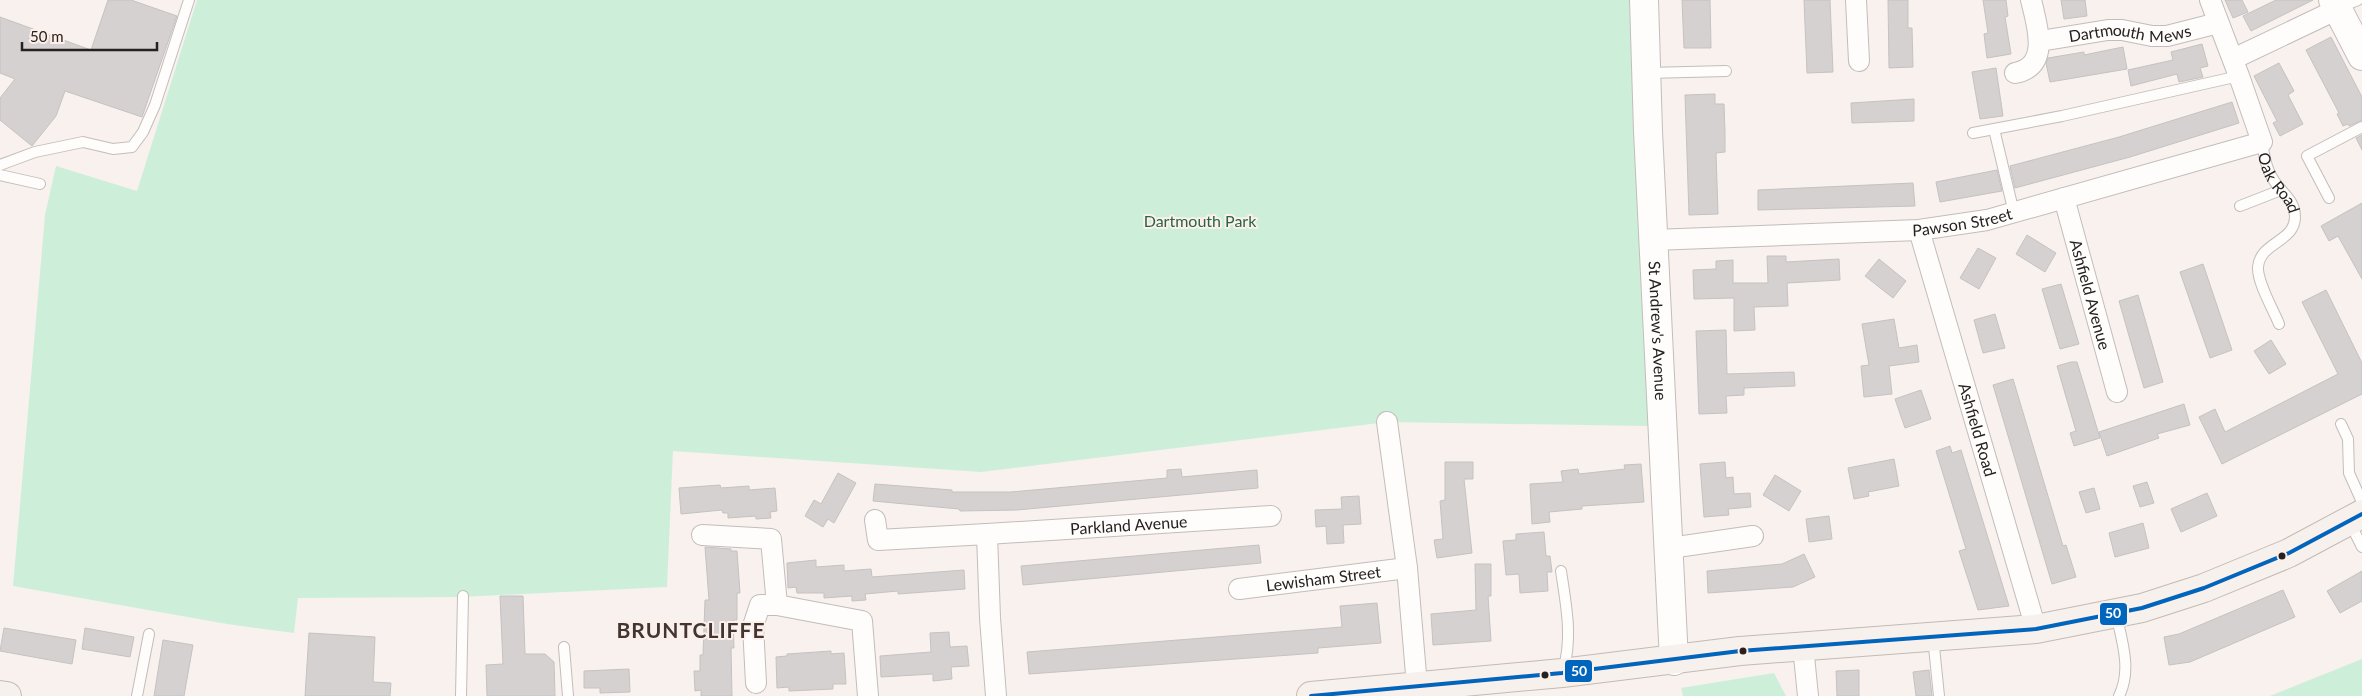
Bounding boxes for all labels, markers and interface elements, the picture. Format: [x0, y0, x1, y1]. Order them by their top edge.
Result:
street label: Dartmouth Mews [2067, 19, 2193, 46]
scale bar [22, 20, 158, 52]
text: 50 m [30, 27, 64, 45]
street label: Oak Road [2255, 150, 2305, 215]
street label: Pawson Street [1912, 203, 2014, 239]
park label: Dartmouth Park [1144, 211, 1257, 230]
street label: Ashfield Avenue [2067, 237, 2115, 352]
street label: St Andrew's Avenue [1645, 261, 1671, 401]
street label: Ashfield Road [1955, 380, 2001, 478]
street label: Parkland Avenue [1069, 511, 1188, 538]
unlabelled marker [2277, 551, 2287, 561]
street label: Lewisham Street [1265, 561, 1382, 595]
line badge: 50 [2099, 602, 2128, 626]
text: 50 [2105, 604, 2121, 621]
district label: BRUNTCLIFFE [617, 617, 765, 642]
unlabelled marker [1738, 646, 1748, 656]
line badge: 50 [1564, 659, 1593, 683]
text: 50 [1571, 662, 1587, 679]
unlabelled marker [1540, 670, 1550, 680]

